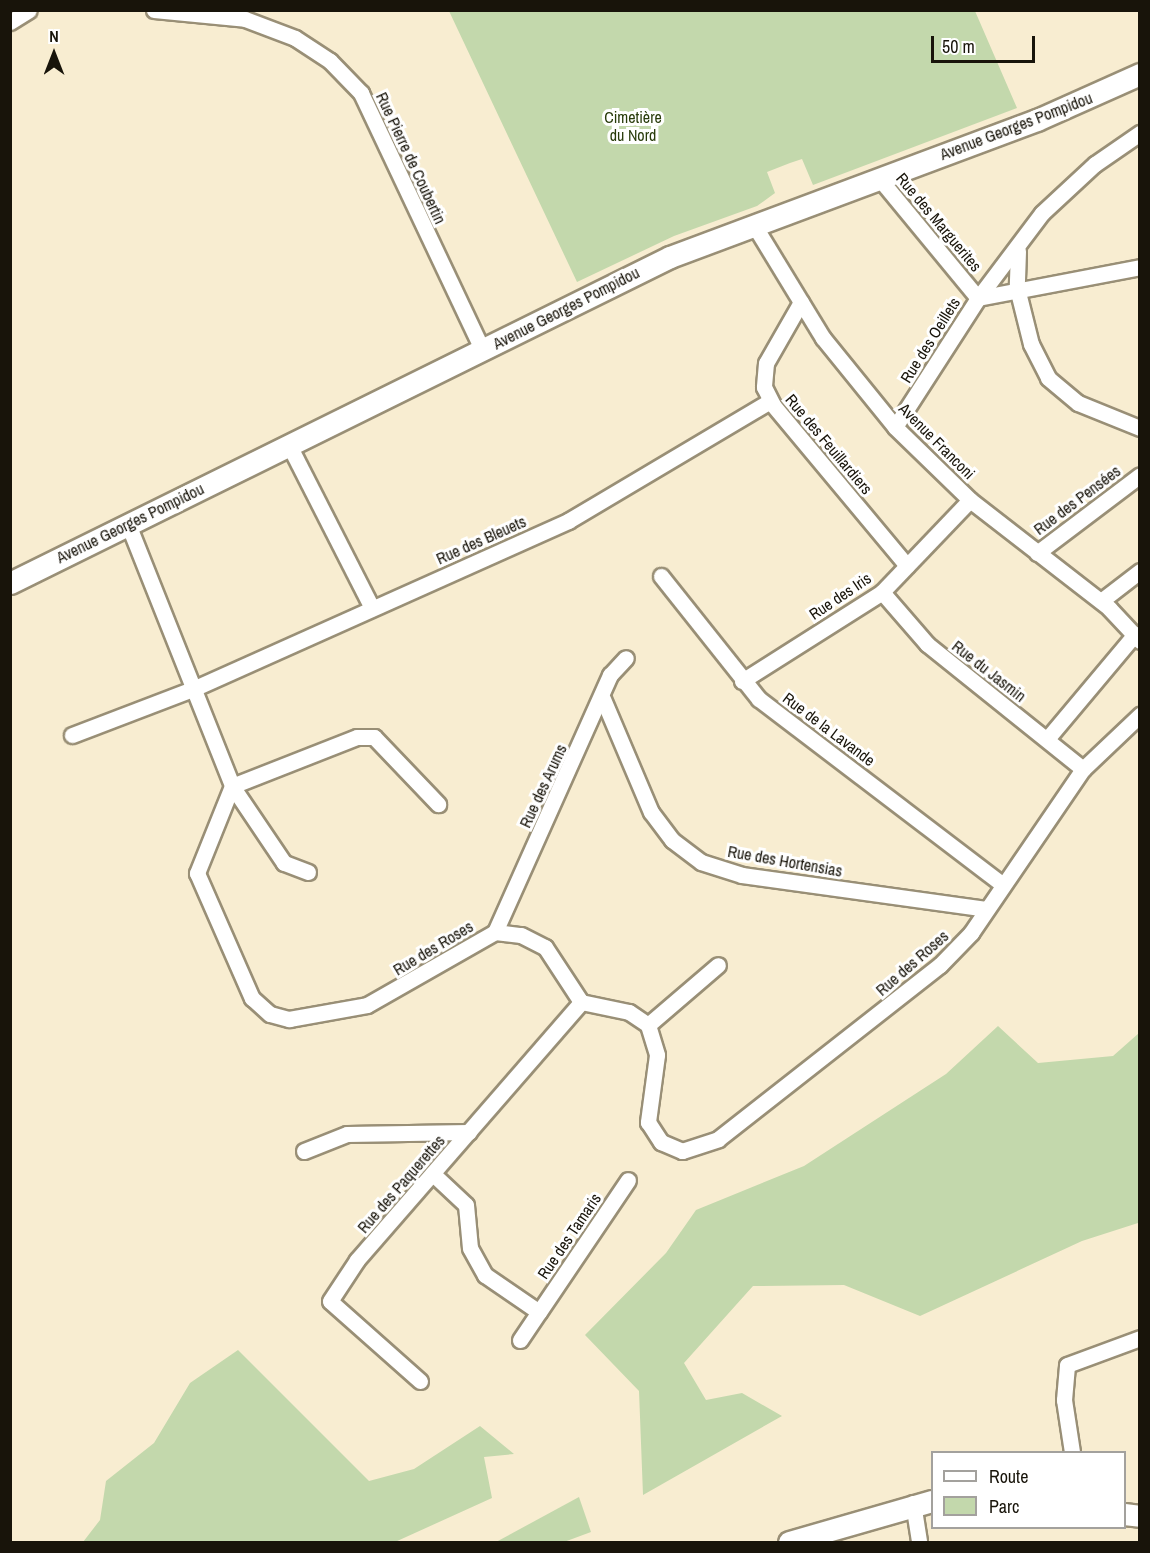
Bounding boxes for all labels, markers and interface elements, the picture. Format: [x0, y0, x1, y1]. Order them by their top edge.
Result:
north arrow [24, 24, 84, 84]
scale bar [934, 24, 1038, 62]
text: N [49, 25, 59, 47]
text: 50 m [942, 34, 975, 59]
street label: Avenue Georges Pompidou [937, 88, 1095, 164]
street label: Rue Pierre de Coubertin [372, 89, 450, 227]
park label: Cimetière du Nord [604, 107, 662, 145]
street label: Rue des Marguerites [892, 169, 986, 275]
street label: Avenue Georges Pompidou [490, 263, 642, 353]
street label: Rue des Oeillets [896, 294, 964, 386]
street label: Rue des Feuillardiers [782, 390, 876, 498]
street label: Avenue Franconi [895, 399, 979, 483]
street label: Rue des Pensées [1030, 461, 1124, 539]
street label: Avenue Georges Pompidou [53, 479, 207, 567]
street label: Rue des Bleuets [433, 512, 529, 568]
street label: Rue des Iris [805, 568, 875, 624]
street label: Rue du Jasmin [948, 636, 1030, 706]
street label: Rue de la Lavande [779, 688, 879, 770]
street label: Rue des Arums [515, 741, 571, 831]
street label: Rue des Hortensias [726, 841, 844, 881]
street label: Rue des Roses [390, 917, 476, 979]
street label: Rue des Roses [872, 926, 952, 1000]
street label: Rue des Paquerettes [353, 1131, 449, 1237]
street label: Rue des Tamaris [533, 1189, 605, 1283]
legend [931, 1451, 1126, 1529]
text: Route [989, 1464, 1028, 1489]
text: Parc [989, 1494, 1019, 1519]

